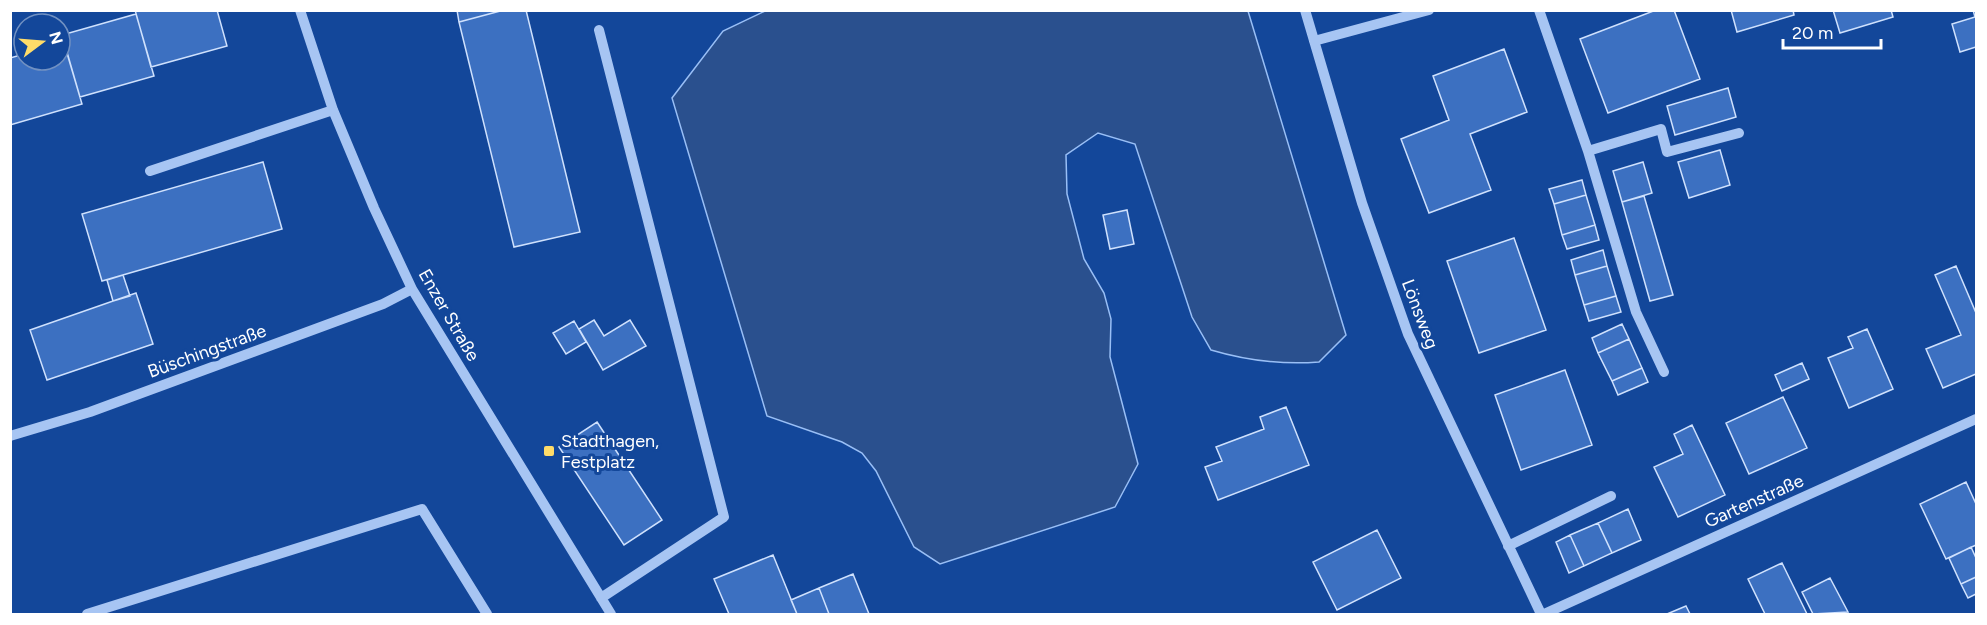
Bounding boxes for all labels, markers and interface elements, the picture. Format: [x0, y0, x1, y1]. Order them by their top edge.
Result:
north arrow [12, 12, 72, 72]
scale bar [1783, 12, 1880, 50]
text: 20 m [1792, 22, 1833, 44]
text: N [45, 29, 67, 47]
street label: Enzer Straße [414, 265, 484, 365]
street label: Lönsweg [1397, 276, 1443, 352]
street label: Büschingstraße [145, 319, 269, 383]
place label: Stadthagen, Festplatz [561, 430, 659, 473]
marker: Stadthagen, Festplatz [542, 444, 556, 458]
street label: Gartenstraße [1701, 469, 1807, 533]

